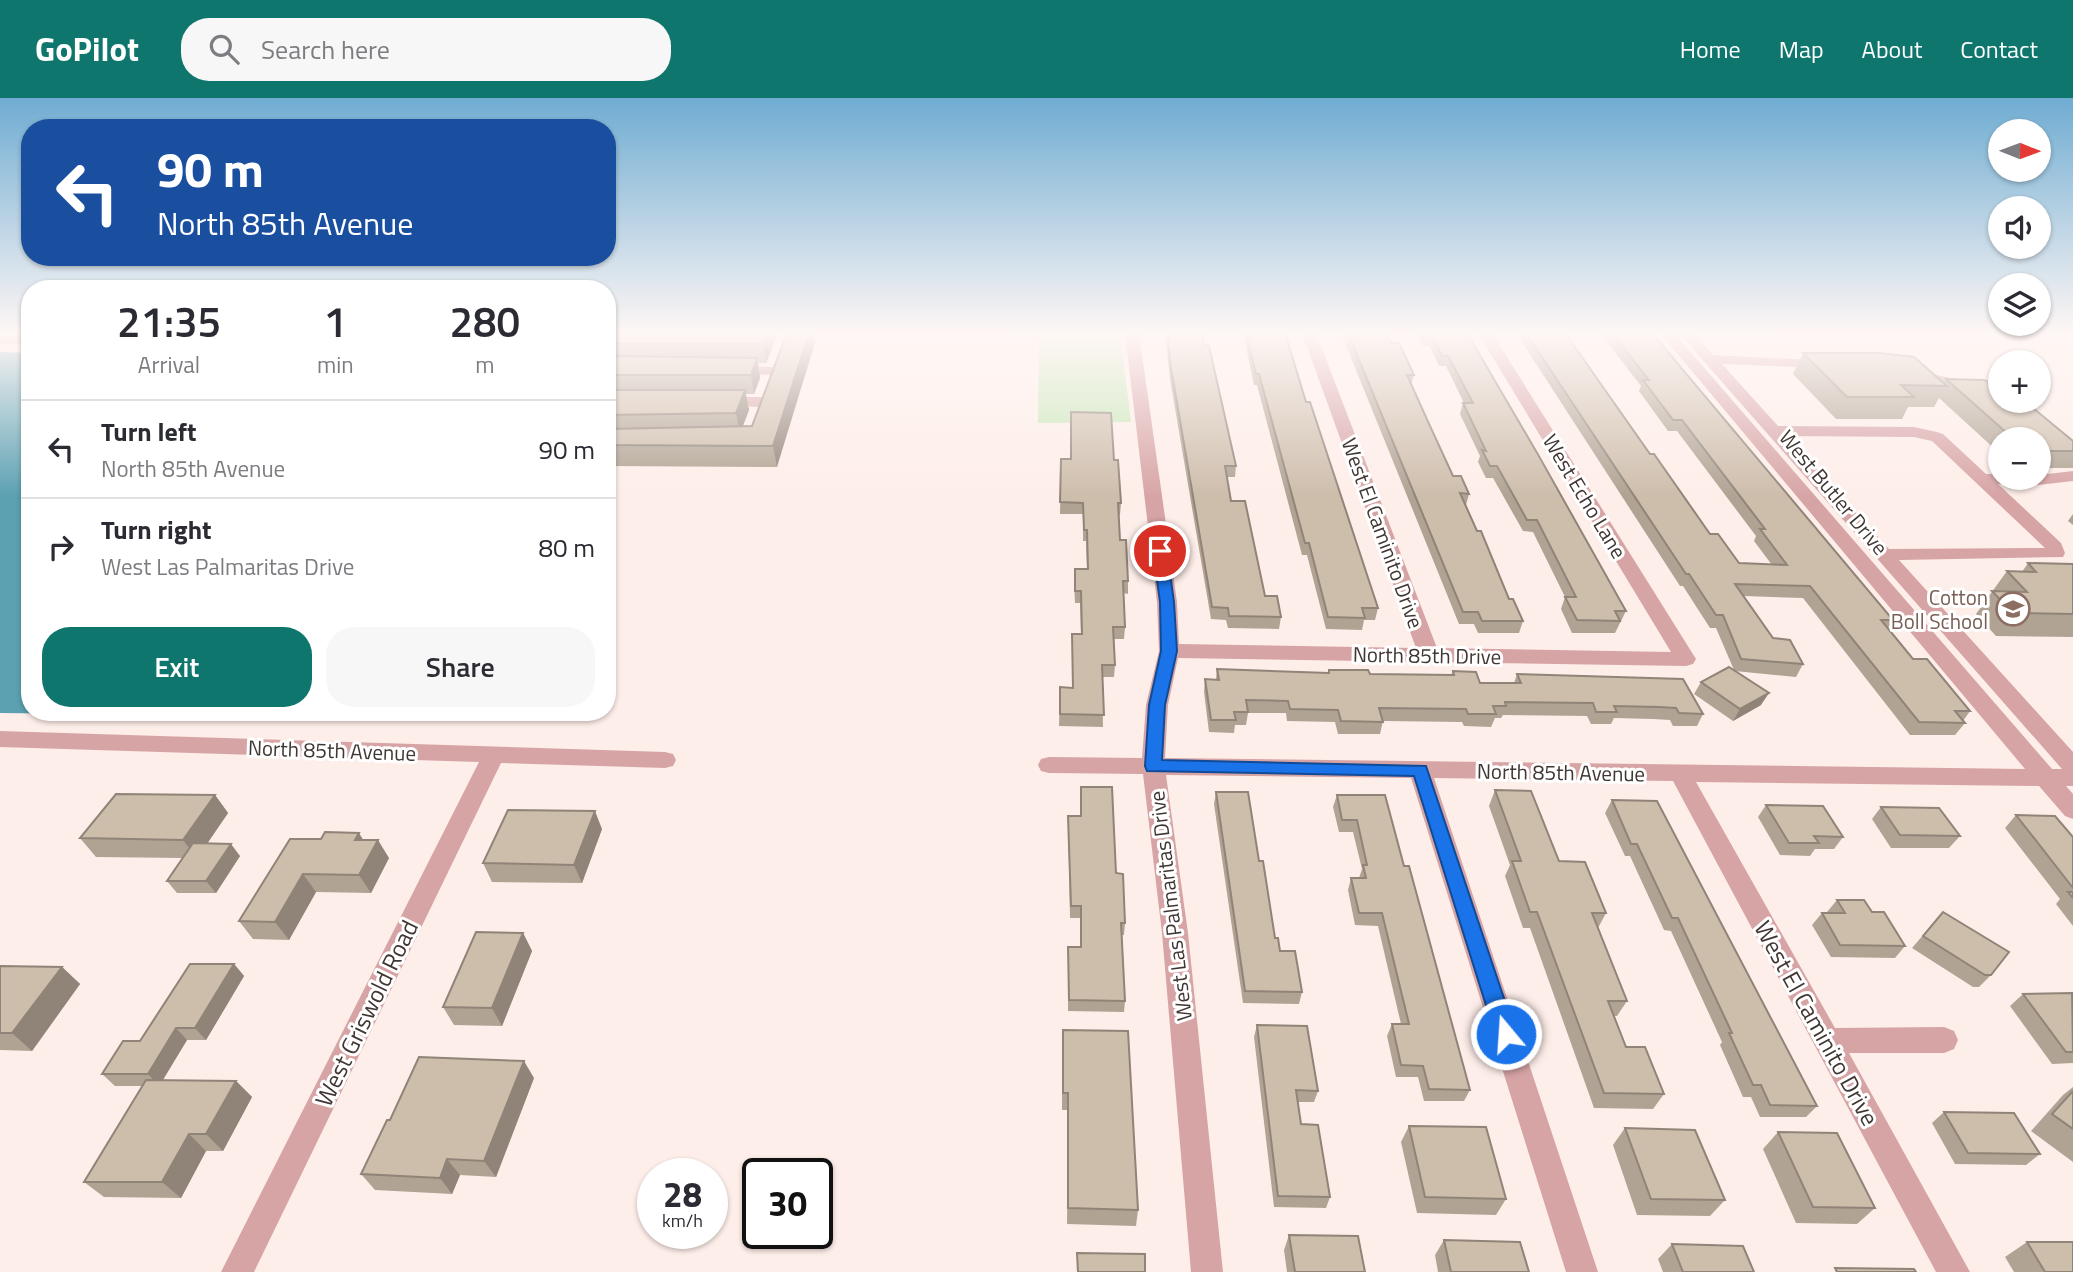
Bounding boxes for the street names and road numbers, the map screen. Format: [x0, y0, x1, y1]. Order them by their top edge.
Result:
street label: West Butler Drive [1772, 422, 1896, 562]
street label: West Echo Lane [1535, 428, 1635, 564]
street label: West El Caminito Drive [1334, 433, 1432, 633]
street label: North 85th Drive [1353, 638, 1501, 672]
street label: North 85th Avenue [247, 731, 417, 769]
street label: North 85th Avenue [1477, 755, 1645, 789]
street label: West Las Palmaritas Drive [1140, 789, 1200, 1023]
street label: West Griswold Road [305, 914, 427, 1112]
street label: West El Caminito Drive [1746, 914, 1888, 1132]

